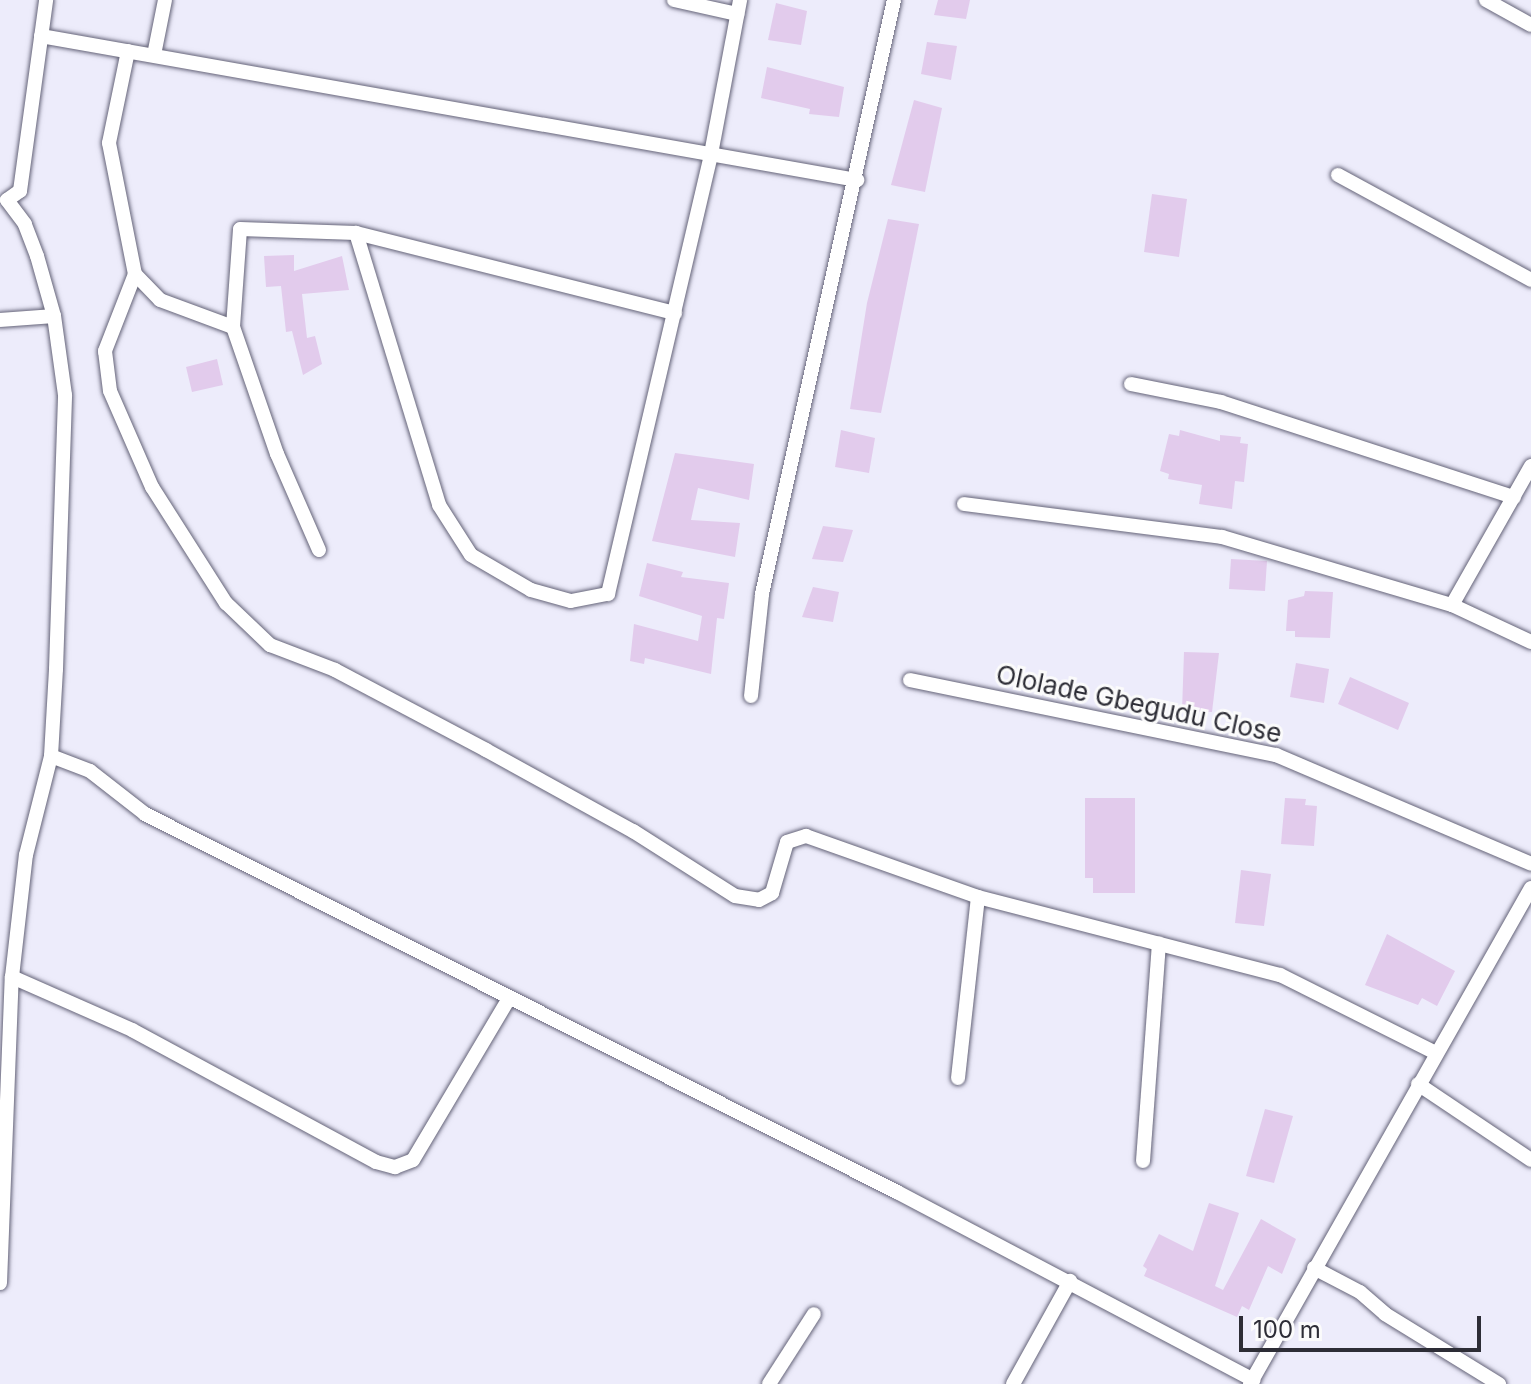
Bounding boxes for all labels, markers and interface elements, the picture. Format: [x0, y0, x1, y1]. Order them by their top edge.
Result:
street label: Ololade Gbegudu Close [993, 658, 1285, 750]
scale bar [1243, 1300, 1485, 1350]
text: 100 m [1253, 1315, 1321, 1344]

